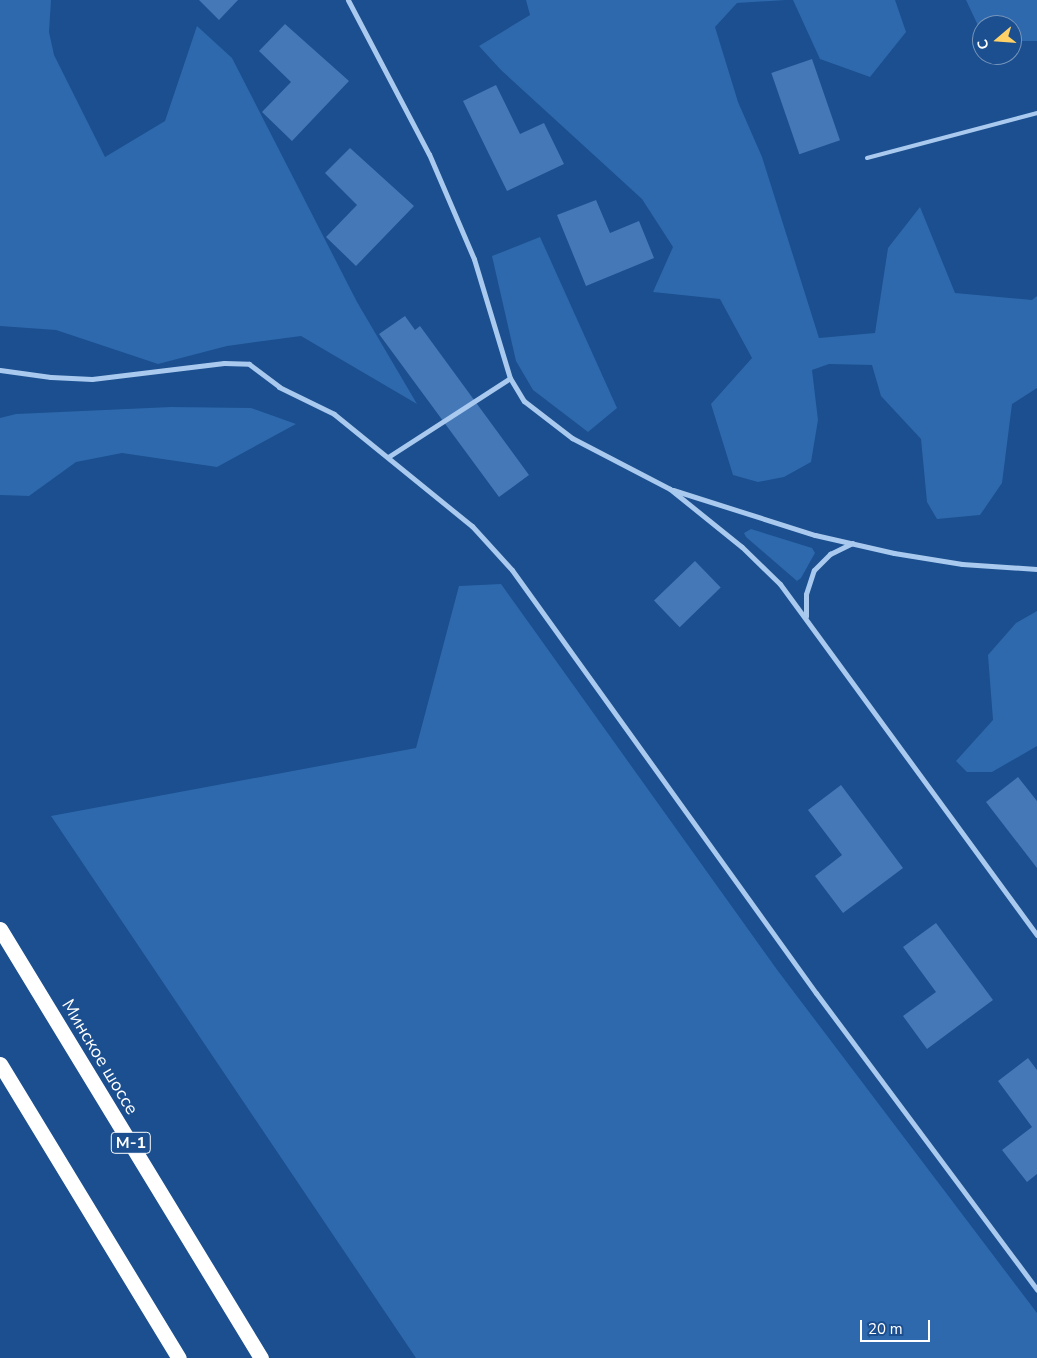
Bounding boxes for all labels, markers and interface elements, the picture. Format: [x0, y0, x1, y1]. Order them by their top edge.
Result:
north arrow [972, 15, 1022, 65]
text: С [973, 37, 994, 52]
street label: Минское шоссе [57, 996, 143, 1118]
road number: М-1 [110, 1130, 152, 1156]
scale bar [862, 1310, 932, 1342]
text: 20 m [868, 1319, 903, 1339]

